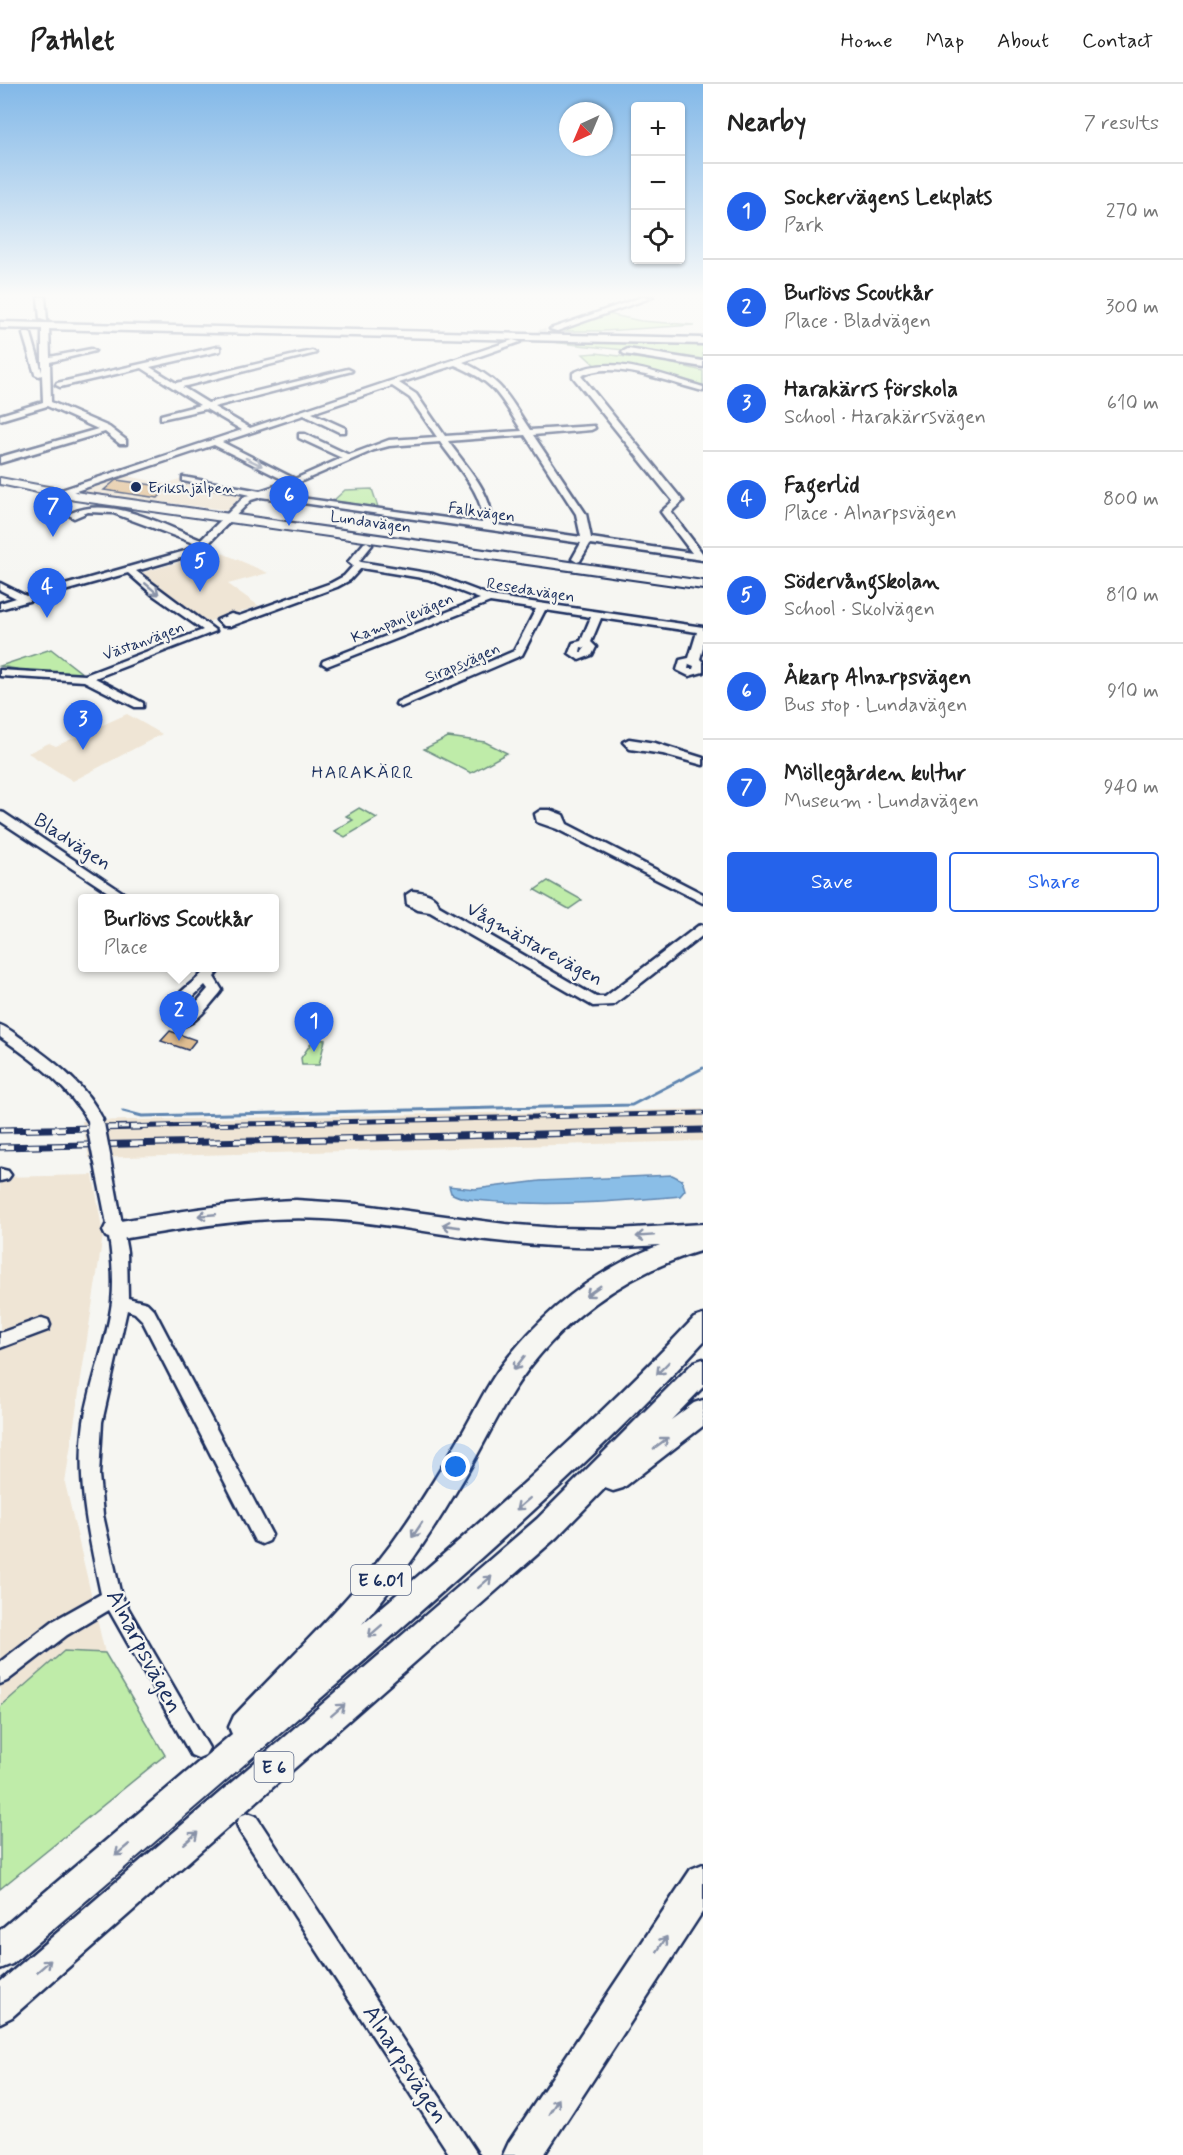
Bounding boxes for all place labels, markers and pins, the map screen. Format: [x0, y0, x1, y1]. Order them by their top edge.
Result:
pin: 6 [270, 476, 308, 526]
place label: Erikshjälpen [148, 478, 235, 499]
marker: Erikshjälpen [129, 480, 143, 494]
pin: 7 [34, 488, 72, 537]
pin: 5 [180, 542, 220, 592]
pin: 4 [28, 568, 66, 618]
pin: 3 [64, 700, 103, 750]
pin: 2 [160, 992, 198, 1041]
pin: 1 [294, 1002, 334, 1052]

